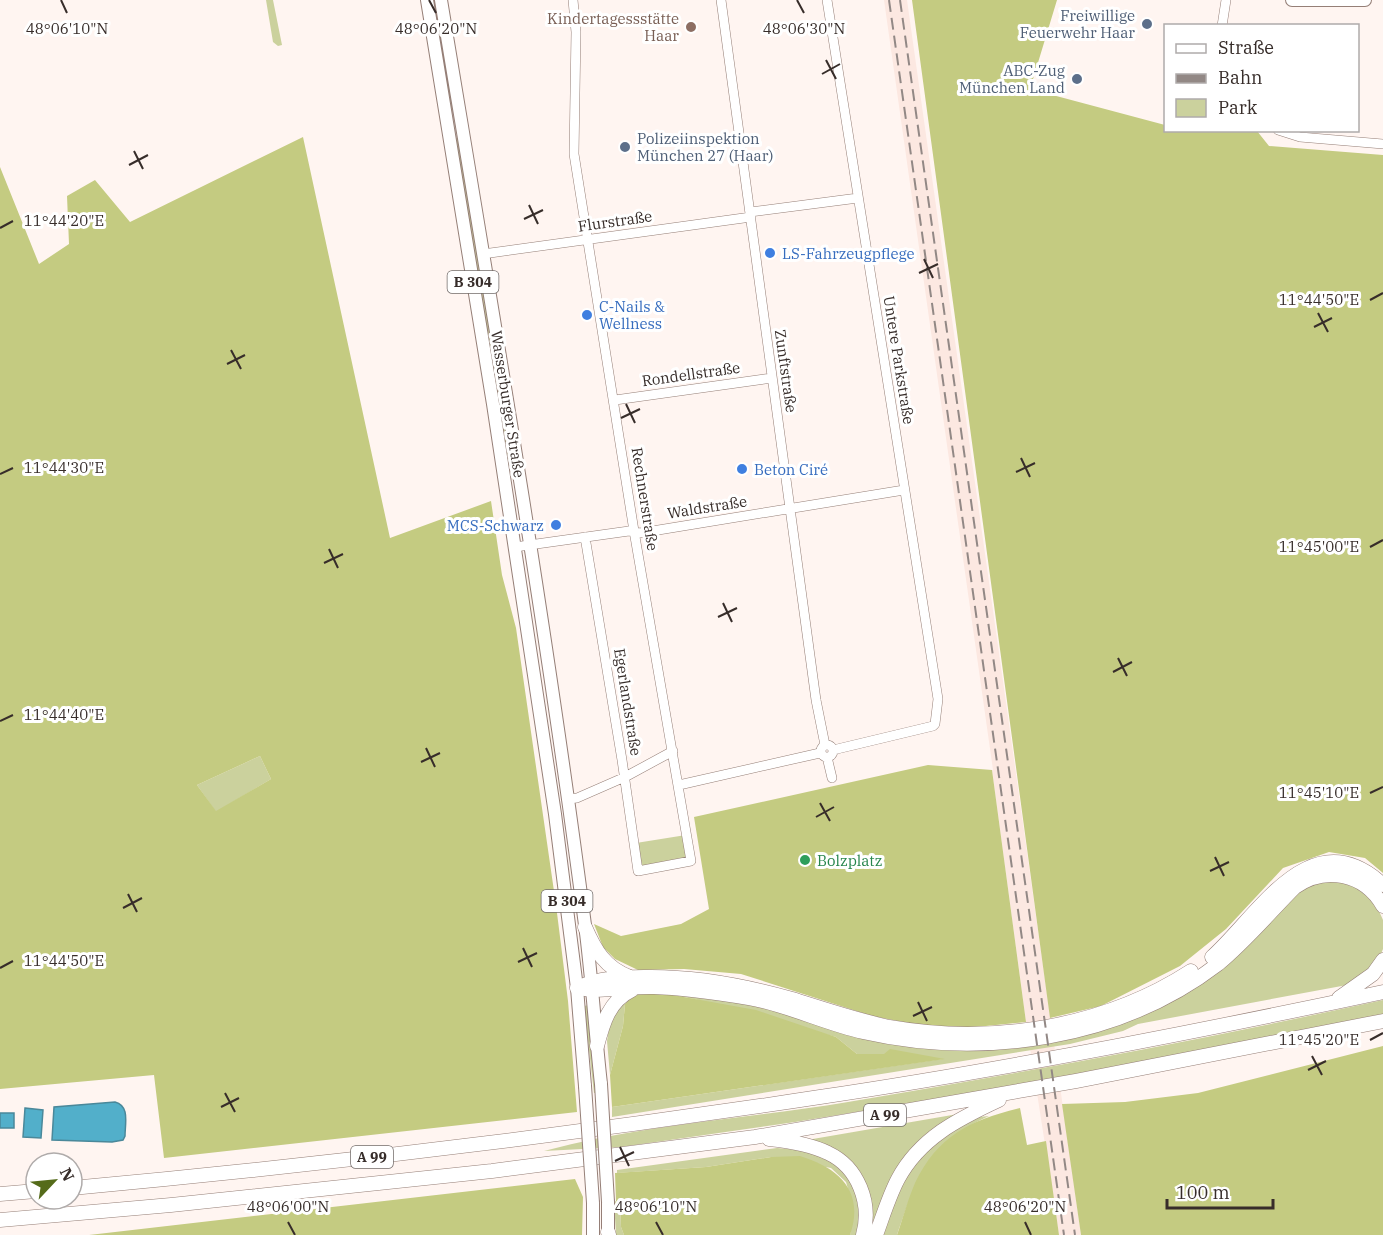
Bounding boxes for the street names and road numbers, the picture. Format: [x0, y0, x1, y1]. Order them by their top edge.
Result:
street label: Flurstraße [577, 206, 653, 236]
road number: B 304 [448, 271, 498, 293]
street label: Untere Parkstraße [879, 294, 919, 426]
street label: Zunftstraße [771, 328, 801, 414]
street label: Wasserburger Straße [487, 329, 529, 479]
street label: Rondellstraße [641, 358, 741, 390]
street label: Rechnerstraße [627, 446, 663, 552]
street label: Waldstraße [666, 491, 748, 523]
street label: Egerlandstraße [610, 647, 646, 757]
road number: B 304 [542, 890, 592, 912]
road number: A 99 [864, 1104, 906, 1126]
road number: A 99 [351, 1146, 393, 1168]

